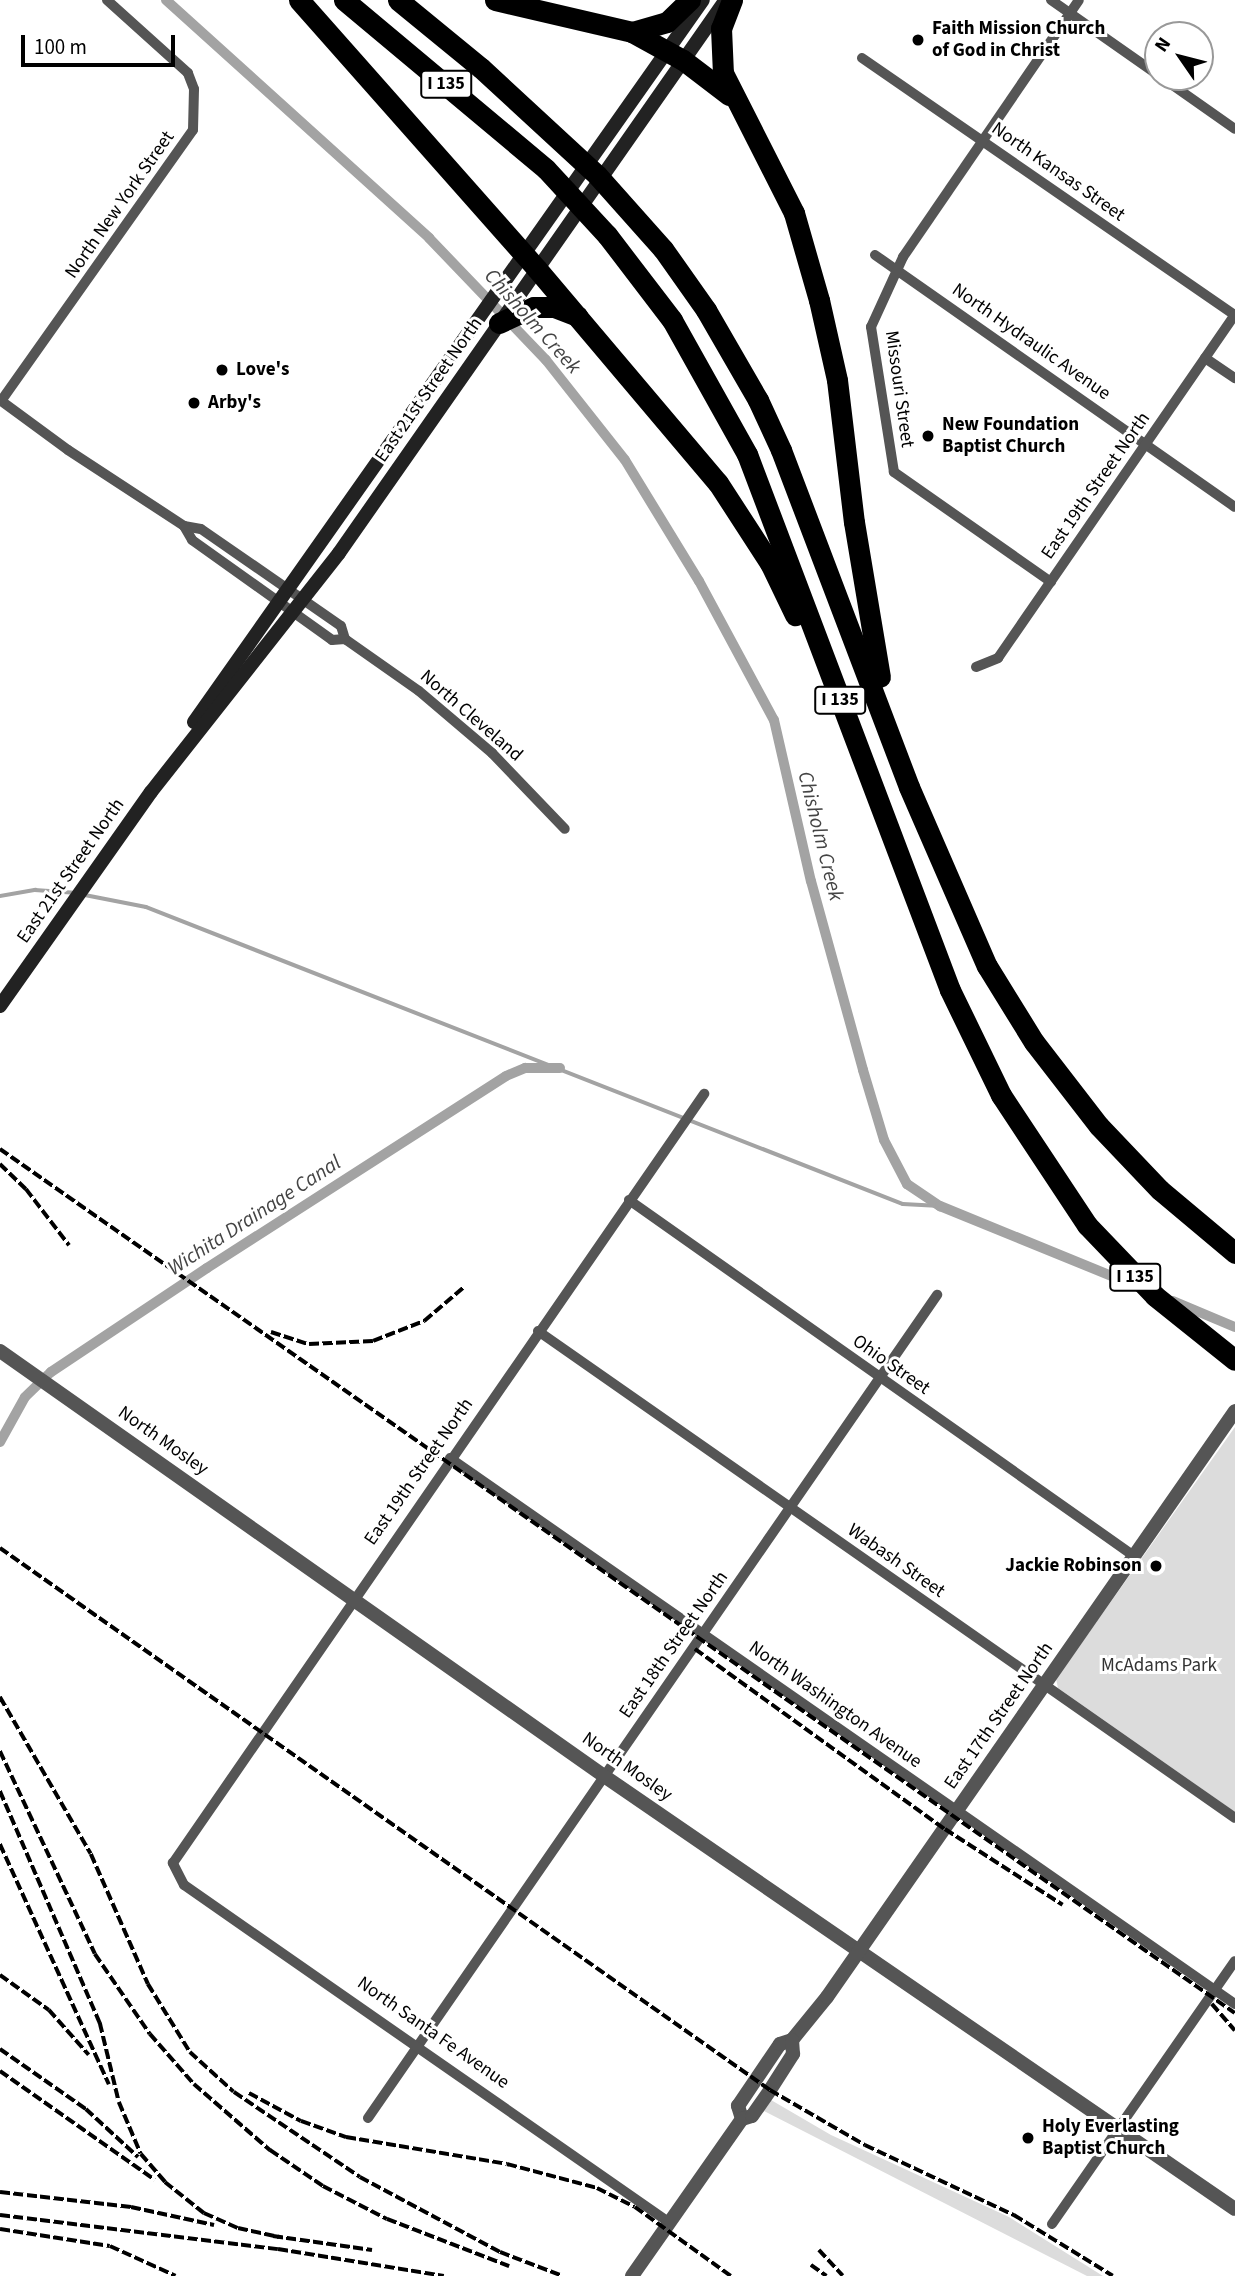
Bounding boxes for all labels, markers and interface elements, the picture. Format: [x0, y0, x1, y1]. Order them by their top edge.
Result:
place label: Faith Mission Church of God in Christ [932, 18, 1105, 62]
scale bar [24, 21, 178, 65]
north arrow [1144, 21, 1214, 91]
text: 100 m [34, 32, 87, 62]
marker: Faith Mission Church of God in Christ [910, 32, 926, 48]
text: N [1148, 32, 1178, 58]
road number: I 135 [420, 70, 472, 98]
street label: North Kansas Street [987, 117, 1129, 227]
street label: North New York Street [60, 127, 180, 283]
water label: Chisholm Creek [479, 263, 587, 379]
street label: North Hydraulic Avenue [947, 279, 1115, 405]
street label: East 21st Street North [370, 313, 488, 467]
street label: Missouri Street [880, 329, 918, 449]
place label: Love's [236, 359, 289, 381]
marker: Love's [214, 362, 230, 378]
place label: Arby's [208, 392, 261, 414]
marker: Arby's [186, 395, 202, 411]
street label: East 19th Street North [1037, 408, 1155, 564]
place label: New Foundation Baptist Church [942, 414, 1079, 458]
marker: New Foundation Baptist Church [920, 428, 936, 444]
street label: North Cleveland [415, 665, 527, 767]
road number: I 135 [814, 686, 866, 714]
water label: Chisholm Creek [793, 769, 849, 903]
street label: East 21st Street North [12, 794, 130, 948]
water label: Wichita Drainage Canal [163, 1150, 345, 1280]
road number: I 135 [1109, 1262, 1161, 1292]
street label: Ohio Street [848, 1330, 934, 1400]
street label: East 19th Street North [360, 1394, 478, 1550]
street label: North Mosley [113, 1402, 213, 1480]
street label: Wabash Street [843, 1519, 949, 1603]
place label: Jackie Robinson [1005, 1555, 1142, 1577]
marker: Jackie Robinson [1148, 1558, 1164, 1574]
street label: East 18th Street North [615, 1567, 733, 1723]
street label: North Washington Avenue [744, 1637, 926, 1773]
street label: East 17th Street North [940, 1638, 1058, 1794]
park label: McAdams Park [1101, 1655, 1217, 1677]
street label: North Mosley [577, 1728, 677, 1806]
street label: North Santa Fe Avenue [353, 1972, 513, 2094]
place label: Holy Everlasting Baptist Church [1042, 2116, 1179, 2160]
marker: Holy Everlasting Baptist Church [1020, 2130, 1036, 2146]

